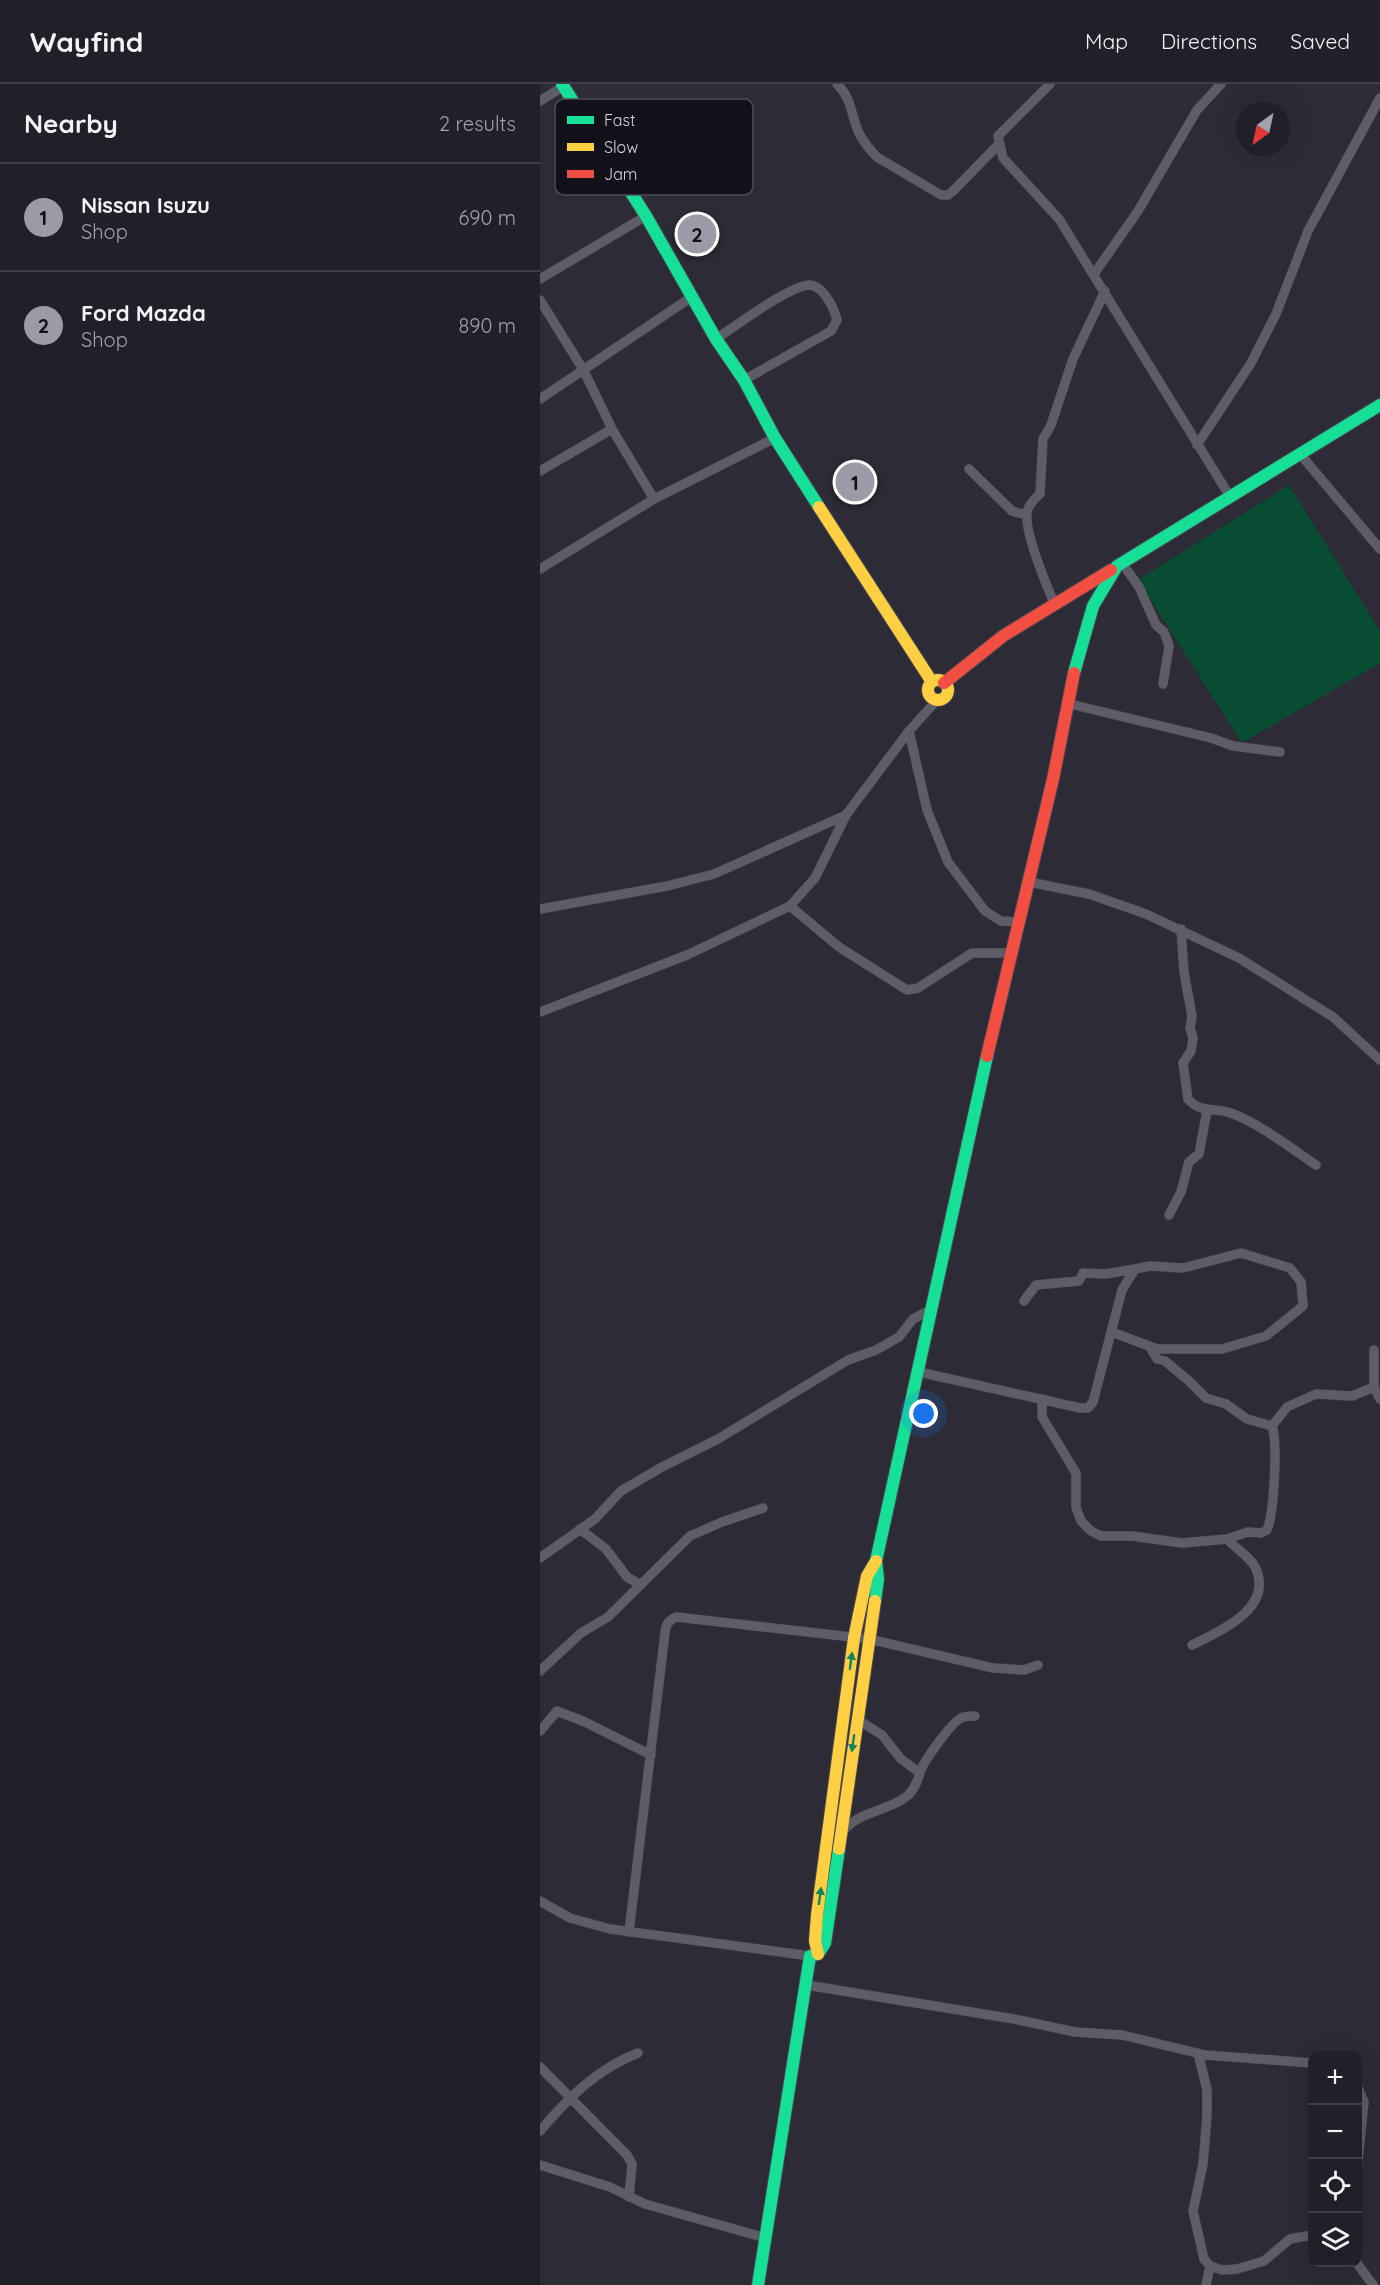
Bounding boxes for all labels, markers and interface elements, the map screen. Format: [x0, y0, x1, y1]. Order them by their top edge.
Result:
text: Wayfind [30, 24, 143, 59]
text: Map [1085, 28, 1128, 54]
text: Directions [1161, 28, 1257, 54]
text: Saved [1290, 28, 1350, 54]
legend [555, 99, 753, 195]
north arrow [1236, 102, 1290, 156]
text: Nearby [24, 107, 118, 140]
text: Fast [604, 110, 635, 130]
text: 2 results [439, 111, 516, 136]
text: Slow [604, 137, 638, 157]
text: Jam [604, 164, 637, 184]
text: Nissan Isuzu [81, 191, 210, 219]
text: 1 [40, 205, 47, 230]
text: 690 m [458, 205, 516, 230]
pin: 2 [678, 212, 716, 256]
text: Shop [81, 219, 128, 244]
text: Ford Mazda [81, 299, 206, 327]
text: 2 [38, 313, 49, 338]
text: 890 m [458, 313, 516, 338]
text: Shop [81, 327, 128, 352]
pin: 1 [836, 460, 874, 504]
your location [909, 1399, 938, 1428]
one-way arrow [846, 1652, 855, 1671]
one-way arrow [849, 1734, 858, 1753]
one-way arrow [815, 1887, 824, 1906]
map controls [1308, 2051, 1362, 2267]
button: + [1308, 2051, 1362, 2105]
button: − [1308, 2105, 1362, 2159]
button: locate [1308, 2159, 1362, 2213]
button: layers [1308, 2213, 1362, 2267]

